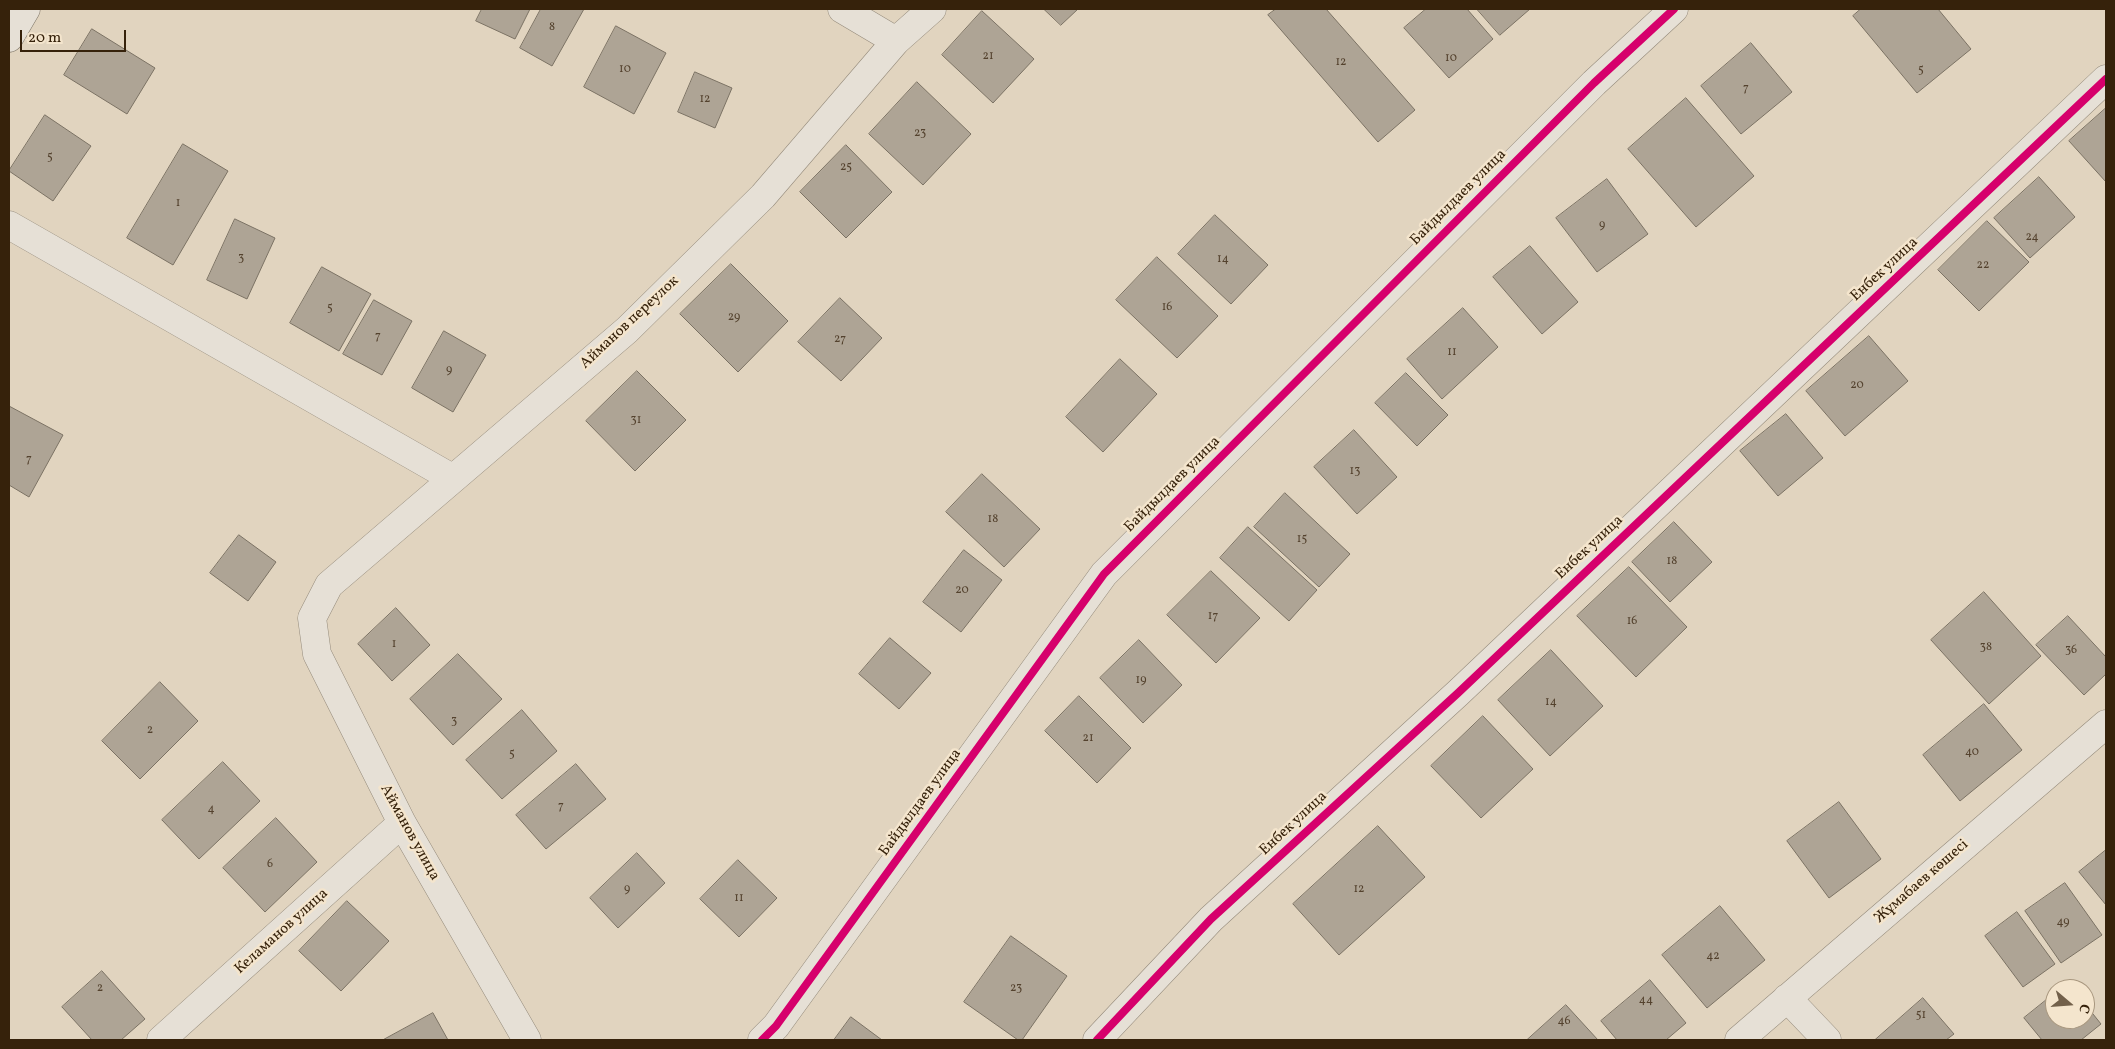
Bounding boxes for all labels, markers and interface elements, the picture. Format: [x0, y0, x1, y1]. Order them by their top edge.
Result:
scale bar [22, 20, 129, 52]
house number: 8 [549, 21, 555, 35]
text: 20 m [28, 28, 61, 49]
house number: 21 [982, 50, 994, 64]
house number: 10 [1445, 52, 1457, 66]
house number: 12 [1335, 56, 1347, 70]
house number: 10 [619, 63, 631, 77]
house number: 5 [1918, 64, 1924, 78]
house number: 7 [1743, 82, 1749, 96]
house number: 12 [699, 93, 711, 107]
house number: 23 [914, 127, 926, 141]
street label: Байдылдаев улица [1407, 146, 1511, 250]
house number: 5 [47, 151, 53, 165]
house number: 25 [840, 161, 852, 175]
house number: 1 [176, 197, 180, 211]
house number: 9 [1599, 219, 1605, 233]
house number: 24 [2025, 231, 2039, 245]
street label: Енбек улица [1847, 234, 1923, 306]
house number: 3 [238, 252, 244, 266]
house number: 14 [1217, 253, 1229, 267]
house number: 22 [1977, 259, 1989, 273]
street label: Айманов переулок [577, 273, 683, 373]
house number: 16 [1162, 301, 1172, 315]
house number: 5 [327, 302, 333, 316]
house number: 29 [728, 311, 740, 325]
house number: 7 [375, 330, 381, 344]
house number: 27 [834, 333, 846, 347]
house number: 11 [1447, 346, 1457, 360]
house number: 9 [446, 364, 452, 378]
house number: 20 [1850, 379, 1864, 393]
house number: 31 [631, 414, 641, 428]
street label: Байдылдаев улица [1121, 433, 1225, 537]
house number: 7 [26, 453, 32, 467]
house number: 13 [1350, 465, 1360, 479]
street label: Енбек улица [1552, 512, 1628, 584]
house number: 18 [988, 513, 998, 527]
house number: 15 [1297, 533, 1307, 547]
house number: 18 [1667, 555, 1677, 569]
house number: 20 [955, 584, 969, 598]
house number: 17 [1208, 610, 1218, 624]
house number: 16 [1627, 615, 1637, 629]
house number: 1 [392, 638, 396, 652]
house number: 38 [1980, 641, 1992, 655]
house number: 36 [2065, 644, 2077, 658]
house number: 19 [1136, 674, 1146, 688]
house number: 14 [1545, 696, 1557, 710]
house number: 3 [451, 715, 457, 729]
house number: 2 [147, 724, 153, 738]
house number: 21 [1082, 732, 1094, 746]
street label: Байдылдаев улица [876, 746, 966, 860]
house number: 40 [1965, 746, 1979, 760]
house number: 5 [509, 748, 515, 762]
street label: Айманов улица [375, 782, 443, 884]
street label: Енбек улица [1256, 788, 1332, 860]
house number: 7 [558, 800, 564, 814]
house number: 4 [207, 803, 215, 817]
street label: Жұмабаев көшесі [1871, 836, 1973, 928]
house number: 6 [267, 858, 273, 872]
house number: 9 [624, 883, 630, 897]
house number: 12 [1353, 883, 1365, 897]
street label: Келаманов улица [232, 885, 332, 979]
house number: 11 [734, 892, 744, 906]
house number: 49 [2056, 916, 2070, 930]
house number: 42 [1706, 950, 1720, 964]
north arrow [2045, 979, 2095, 1029]
house number: 2 [97, 982, 103, 996]
house number: 23 [1010, 982, 1022, 996]
house number: 44 [1639, 994, 1653, 1008]
text: С [2073, 1001, 2094, 1016]
house number: 51 [1916, 1009, 1926, 1023]
house number: 46 [1557, 1015, 1571, 1029]

